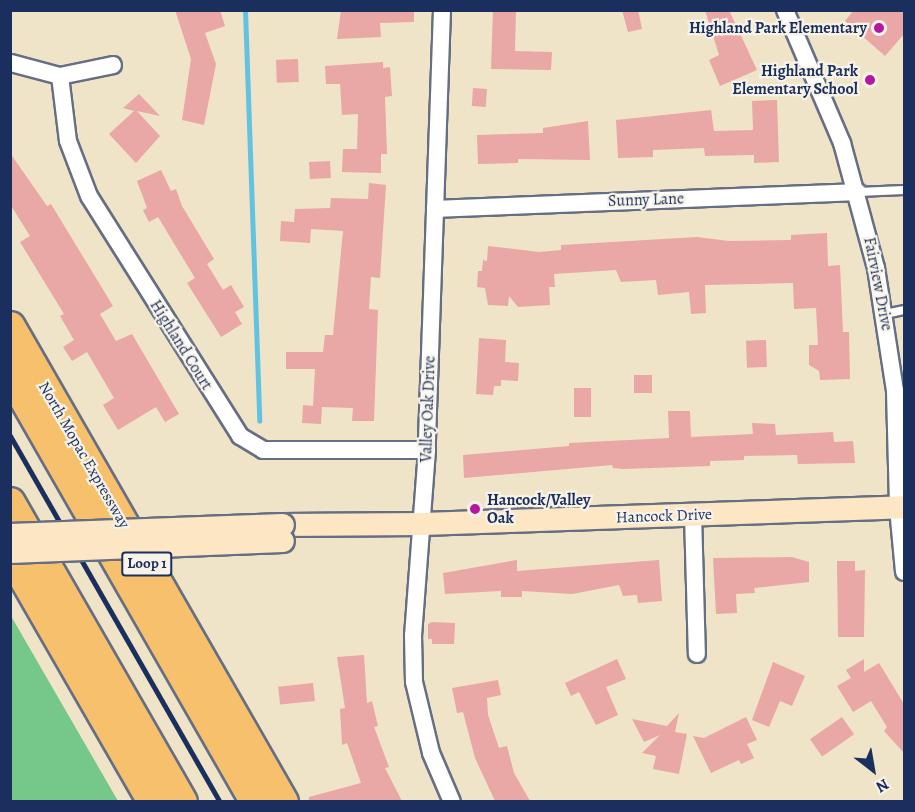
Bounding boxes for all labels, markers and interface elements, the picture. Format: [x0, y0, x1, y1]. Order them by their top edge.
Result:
place label: Highland Park Elementary [689, 18, 867, 38]
marker: Highland Park Elementary [872, 21, 886, 35]
place label: Highland Park Elementary School [732, 61, 858, 99]
marker: Highland Park Elementary School [863, 73, 877, 87]
street label: Sunny Lane [608, 189, 684, 211]
street label: Fairview Drive [860, 236, 896, 332]
street label: Highland Court [146, 296, 216, 394]
street label: Valley Oak Drive [417, 355, 439, 463]
street label: North Mopac Expressway [34, 378, 134, 532]
place label: Hancock/Valley Oak [487, 490, 591, 528]
marker: Hancock/Valley Oak [468, 502, 482, 516]
street label: Hancock Drive [616, 505, 712, 527]
road number: Loop 1 [120, 552, 174, 576]
north arrow [843, 740, 903, 800]
text: N [872, 773, 893, 798]

